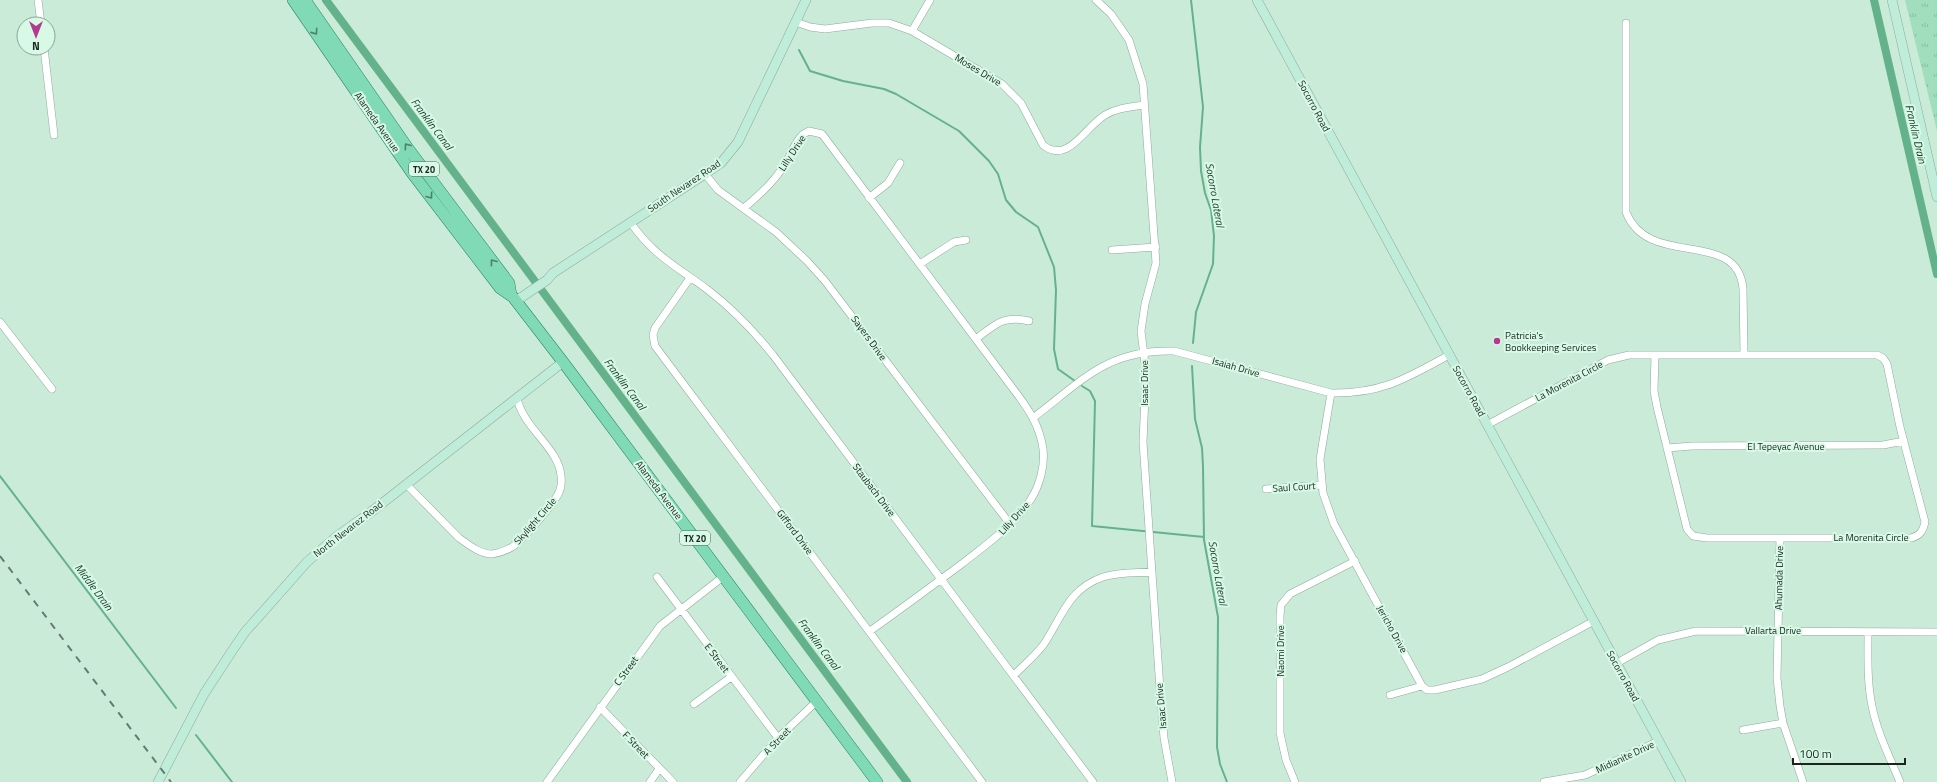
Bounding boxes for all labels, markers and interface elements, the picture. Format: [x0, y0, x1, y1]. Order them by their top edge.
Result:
north arrow [16, 16, 56, 56]
one-way arrow [310, 28, 318, 35]
text: N [32, 38, 40, 54]
street label: Moses Drive [952, 50, 1004, 90]
street label: Socorro Road [1294, 78, 1334, 134]
street label: Alameda Avenue [351, 89, 403, 155]
water label: Franklin Canal [407, 95, 458, 155]
water label: Franklin Drain [1901, 103, 1931, 166]
street label: Lilly Drive [775, 132, 809, 174]
one-way arrow [404, 143, 412, 150]
street label: South Nevarez Road [644, 156, 724, 216]
water label: Socorro Lateral [1201, 161, 1229, 230]
road number: TX 20 [409, 162, 439, 176]
one-way arrow [425, 191, 432, 198]
one-way arrow [490, 259, 497, 266]
street label: Sayers Drive [848, 312, 890, 364]
place label: Patricia's Bookkeeping Services [1505, 328, 1597, 355]
marker: Patricia's Bookkeeping Services [1492, 336, 1502, 346]
street label: Isaiah Drive [1210, 353, 1262, 381]
water label: Franklin Canal [600, 355, 651, 415]
street label: La Morenita Circle [1532, 357, 1606, 405]
street label: Isaac Drive [1137, 360, 1152, 406]
street label: Socorro Road [1449, 363, 1489, 419]
street label: El Tepeyac Avenue [1747, 439, 1825, 454]
street label: Alameda Avenue [632, 457, 686, 523]
street label: Staubach Drive [849, 460, 899, 520]
street label: Saul Court [1272, 478, 1317, 496]
street label: Skylight Circle [510, 494, 560, 548]
street label: North Nevarez Road [310, 497, 386, 561]
street label: Lilly Drive [995, 498, 1033, 538]
street label: Gifford Drive [773, 506, 817, 558]
street label: La Morenita Circle [1833, 530, 1909, 545]
road number: TX 20 [680, 531, 710, 545]
water label: Socorro Lateral [1204, 539, 1232, 608]
street label: Ahumada Drive [1771, 546, 1787, 610]
water label: Middle Drain [71, 560, 117, 614]
street label: Jericho Drive [1373, 602, 1411, 656]
water label: Franklin Canal [794, 615, 845, 675]
street label: Vallarta Drive [1745, 623, 1801, 638]
street label: Naomi Drive [1273, 625, 1288, 677]
street label: E Street [701, 640, 733, 676]
street label: Socorro Road [1603, 648, 1643, 704]
street label: C Street [610, 653, 642, 689]
street label: Isaac Drive [1152, 683, 1170, 729]
street label: A Street [760, 723, 795, 758]
street label: F Street [619, 728, 653, 763]
street label: Midianite Drive [1593, 737, 1657, 777]
scale bar [1793, 740, 1905, 766]
text: 100 m [1799, 744, 1832, 763]

